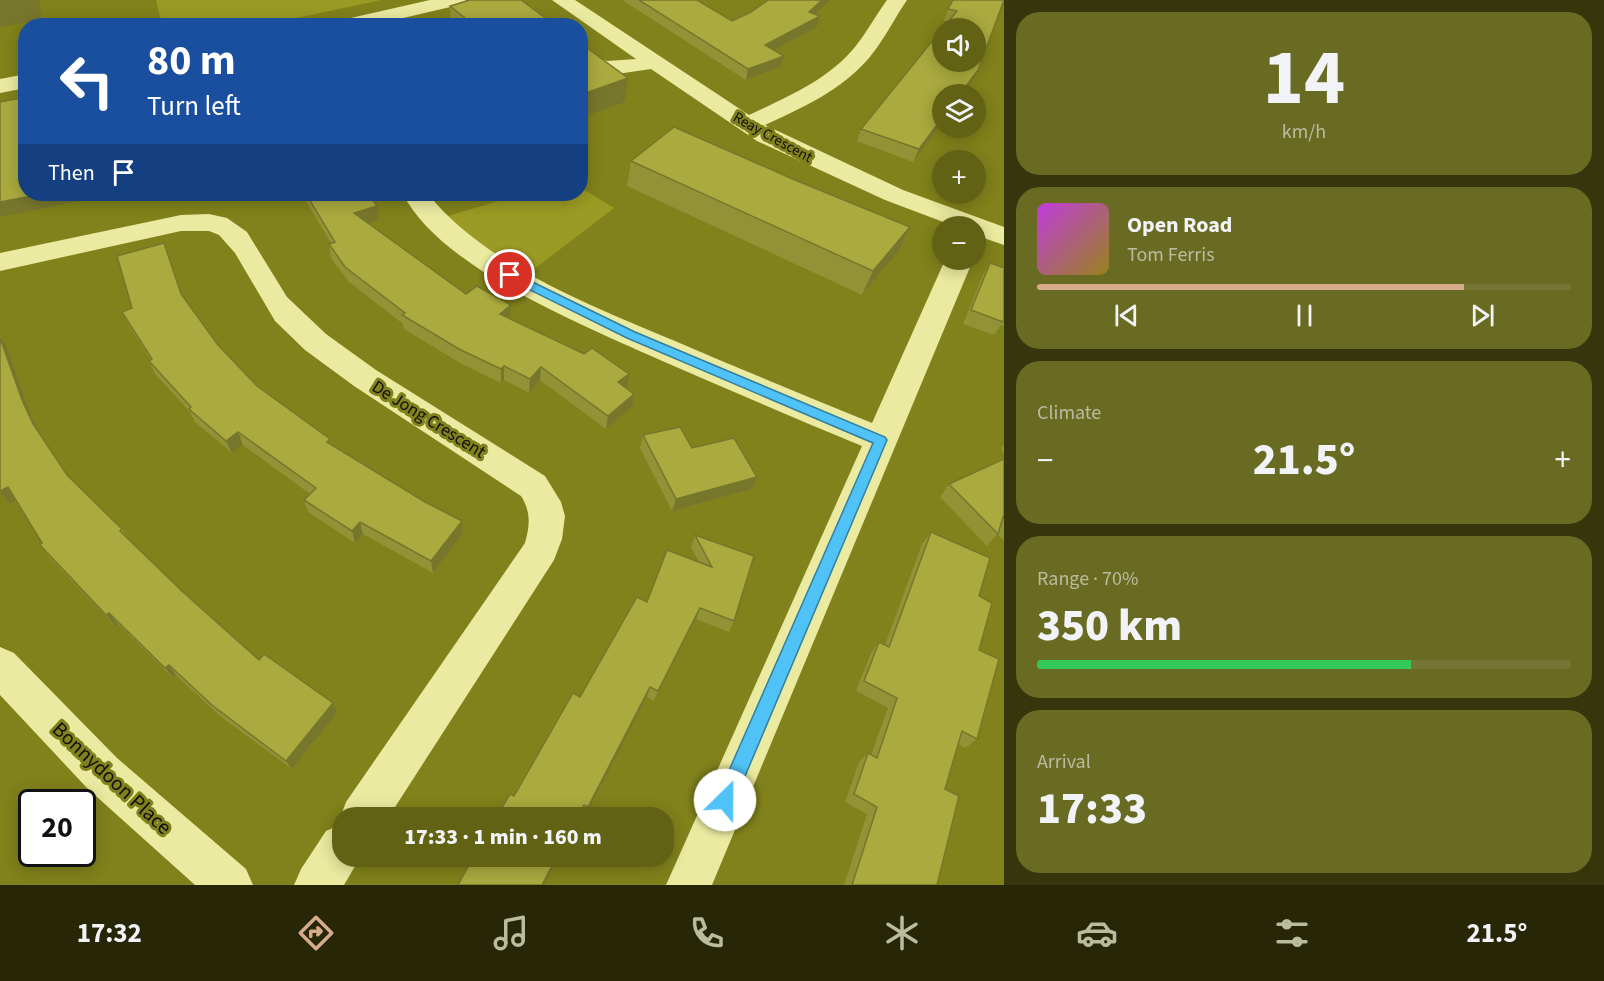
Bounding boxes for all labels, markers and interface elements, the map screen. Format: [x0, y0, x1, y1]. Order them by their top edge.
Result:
map controls [932, 18, 986, 270]
button: sound [932, 18, 986, 72]
text: 14 [1263, 23, 1345, 134]
text: 80 m [147, 31, 236, 91]
icon: left [48, 42, 126, 120]
button: layers [932, 84, 986, 138]
text: Turn left [147, 87, 241, 126]
street label: Reay Crescent [729, 107, 816, 168]
text: km/h [1282, 118, 1326, 146]
button: + [932, 150, 986, 204]
icon: arrive [107, 156, 140, 189]
text: Then [48, 157, 95, 189]
text: Open Road [1127, 209, 1232, 241]
button: − [932, 216, 986, 270]
text: Tom Ferris [1127, 241, 1215, 269]
pin [484, 249, 535, 300]
icon: arrive [493, 258, 526, 291]
icon: previous [1110, 299, 1143, 332]
icon: pause [1288, 299, 1321, 332]
icon: next [1466, 299, 1499, 332]
street label: De Jong Crescent [367, 374, 490, 464]
text: Climate [1037, 399, 1101, 427]
text: 21.5° [1253, 428, 1355, 492]
text: − [1037, 437, 1053, 484]
text: + [1555, 437, 1571, 484]
text: Range · 70% [1037, 565, 1138, 593]
text: 350 km [1037, 594, 1182, 658]
street label: Bonnydoon Place [45, 715, 179, 841]
text: Arrival [1037, 748, 1091, 776]
position arrow [693, 768, 757, 832]
text: 17:33 [1037, 777, 1147, 841]
speed limit sign: 20 [18, 789, 96, 867]
text: 17:33 · 1 min · 160 m [404, 821, 602, 853]
icon: directions [295, 912, 337, 954]
icon: music [490, 912, 532, 954]
icon: phone [686, 912, 728, 954]
icon: climate [881, 912, 923, 954]
icon: car [1076, 912, 1118, 954]
icon: filters [1271, 912, 1313, 954]
text: 17:32 [77, 914, 142, 953]
text: 21.5° [1467, 914, 1527, 953]

